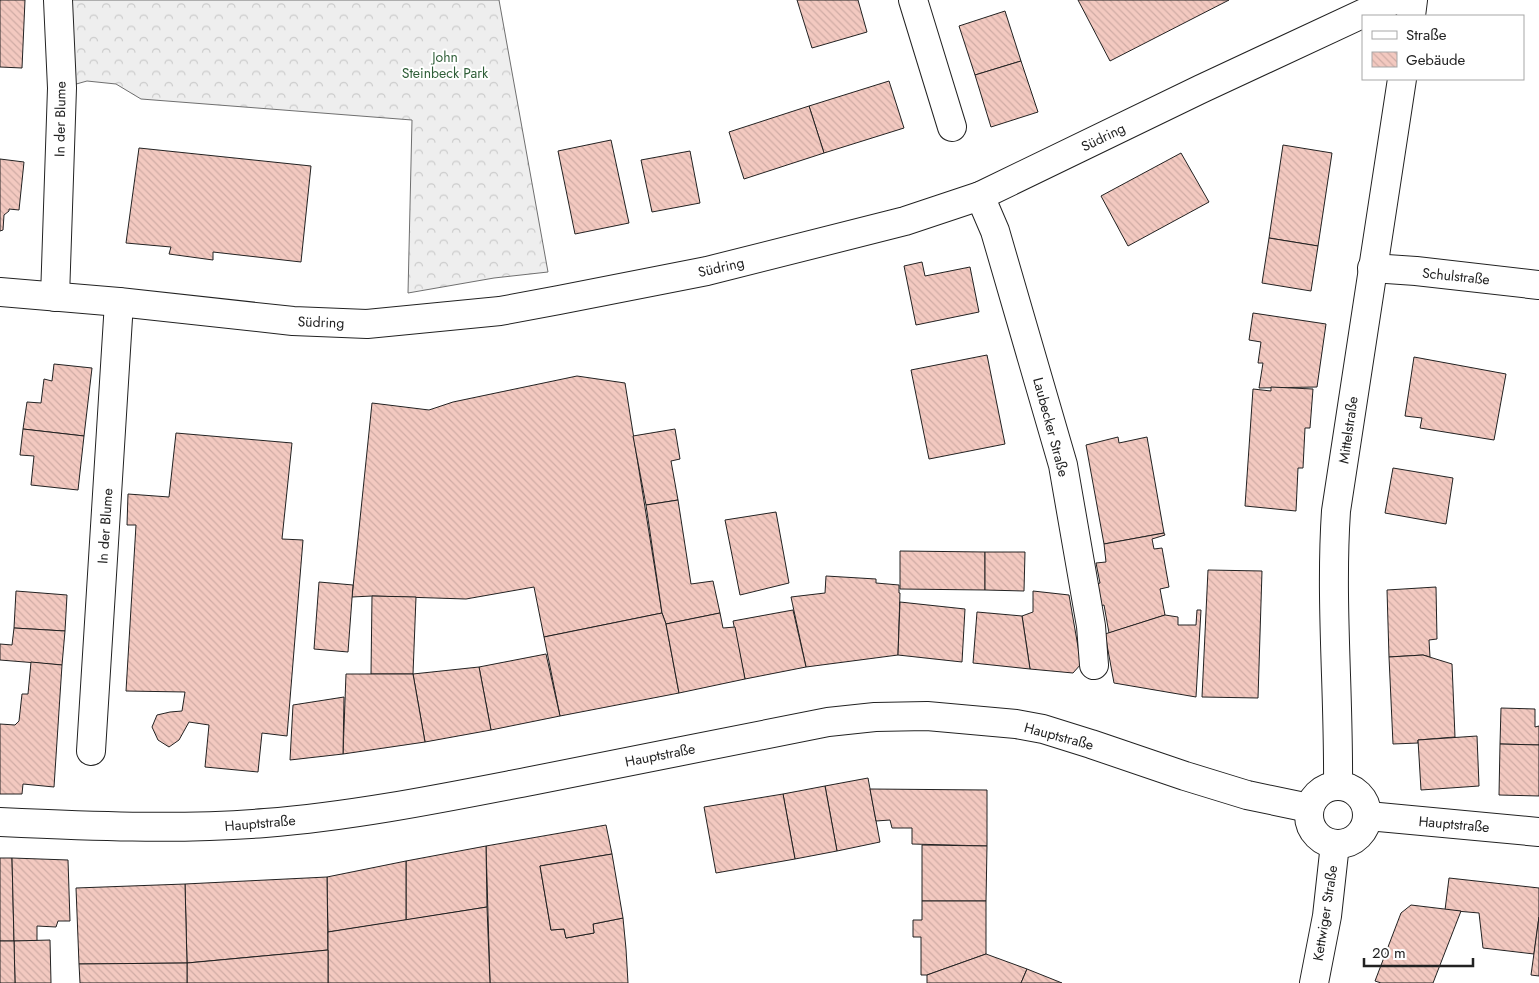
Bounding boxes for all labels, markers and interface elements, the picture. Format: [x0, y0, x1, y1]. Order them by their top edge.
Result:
legend [1362, 15, 1524, 80]
text: Straße [1406, 24, 1447, 46]
park label: John Steinbeck Park [402, 47, 489, 83]
text: Gebäude [1406, 49, 1466, 71]
street label: In der Blume [49, 81, 71, 157]
street label: Südring [1078, 118, 1128, 156]
street label: Südring [696, 252, 746, 282]
street label: Schulstraße [1421, 263, 1491, 289]
street label: Südring [297, 311, 345, 333]
street label: Laubecker Straße [1028, 375, 1074, 479]
street label: Mittelstraße [1333, 395, 1363, 465]
street label: In der Blume [92, 488, 118, 564]
street label: Hauptstraße [1022, 717, 1096, 755]
street label: Hauptstraße [623, 738, 697, 772]
street label: Hauptstraße [224, 810, 296, 836]
street label: Hauptstraße [1418, 811, 1490, 837]
street label: Kettwiger Straße [1308, 864, 1342, 962]
scale bar [1364, 936, 1473, 968]
text: 20 m [1372, 942, 1406, 964]

